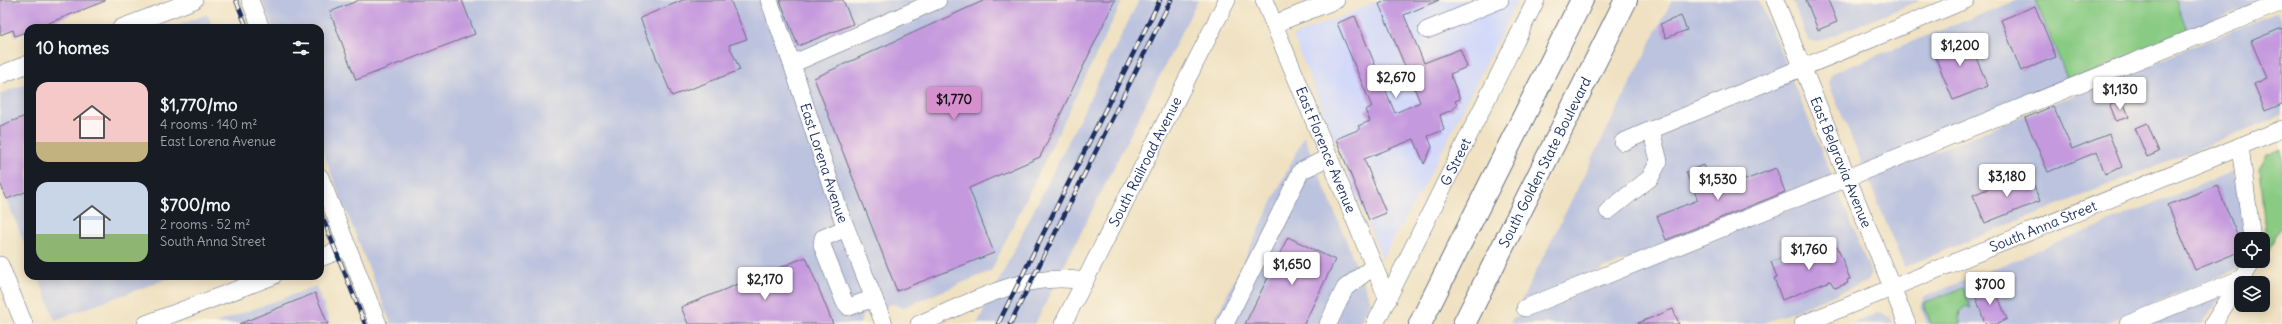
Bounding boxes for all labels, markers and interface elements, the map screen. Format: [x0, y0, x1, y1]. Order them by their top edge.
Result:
pin: $1,200 [1927, 33, 1993, 67]
text: 10 homes [36, 37, 109, 59]
icon: filters [290, 37, 312, 59]
text: $1,200 [1940, 37, 1980, 54]
pin: $2,670 [1363, 65, 1429, 99]
text: $2,670 [1376, 69, 1416, 86]
street label: South Golden State Boulevard [1495, 74, 1595, 250]
pin: $1,130 [2087, 77, 2153, 111]
text: $1,130 [2102, 81, 2138, 98]
street label: East Florence Avenue [1292, 84, 1360, 216]
pin: $1,770 [921, 87, 987, 121]
text: $1,770 [936, 91, 972, 108]
text: $1,770/mo [160, 94, 238, 116]
street label: South Railroad Avenue [1105, 94, 1186, 230]
street label: East Belgravia Avenue [1806, 94, 1876, 230]
icon: home [68, 98, 116, 146]
street label: East Lorena Avenue [796, 101, 852, 226]
text: 4 rooms · 140 m² [160, 116, 257, 133]
text: East Lorena Avenue [160, 133, 276, 150]
street label: G Street [1436, 135, 1475, 189]
pin: $3,180 [1974, 164, 2040, 198]
pin: $1,530 [1685, 167, 1751, 201]
text: $3,180 [1988, 168, 2026, 185]
text: $1,530 [1699, 171, 1737, 188]
text: $700/mo [160, 194, 230, 216]
street label: South Anna Street [1987, 196, 2099, 256]
icon: home [68, 198, 116, 246]
text: 2 rooms · 52 m² [160, 216, 250, 233]
map controls [2234, 232, 2270, 312]
button: locate [2234, 232, 2270, 268]
text: South Anna Street [160, 233, 266, 250]
pin: $1,760 [1776, 237, 1842, 271]
text: $1,760 [1790, 241, 1828, 258]
pin: $1,650 [1259, 252, 1325, 286]
text: $1,650 [1273, 256, 1311, 273]
pin: $2,170 [732, 267, 798, 301]
text: $2,170 [747, 271, 783, 288]
pin: $700 [1966, 272, 2014, 306]
text: $700 [1975, 276, 2005, 293]
button: layers [2234, 276, 2270, 312]

